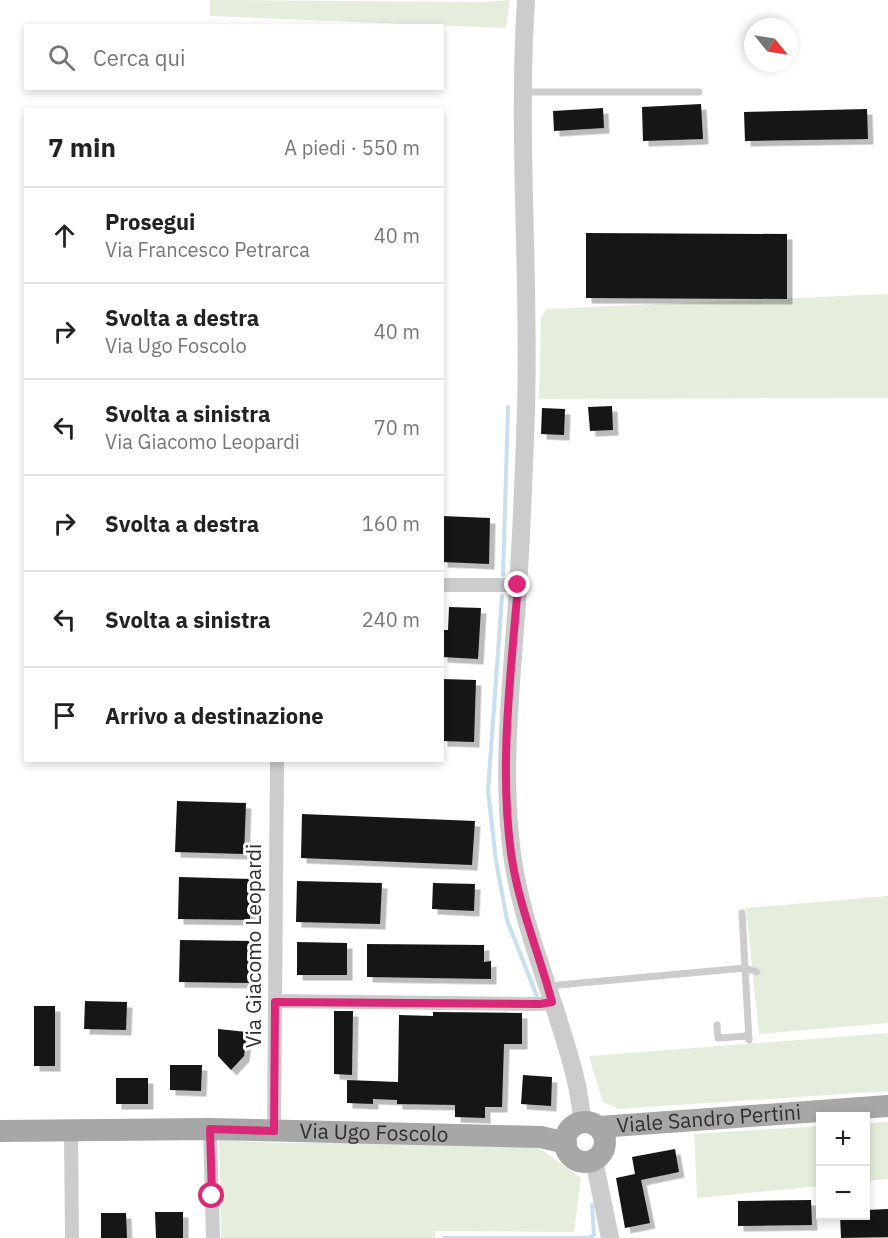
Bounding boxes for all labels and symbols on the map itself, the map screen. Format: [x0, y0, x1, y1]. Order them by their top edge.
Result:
north arrow [744, 18, 798, 72]
route end [504, 571, 530, 597]
street label: Via Giacomo Leopardi [239, 844, 267, 1048]
street label: Viale Sandro Pertini [615, 1097, 802, 1139]
street label: Via Ugo Foscolo [299, 1116, 449, 1148]
route start [198, 1182, 224, 1208]

